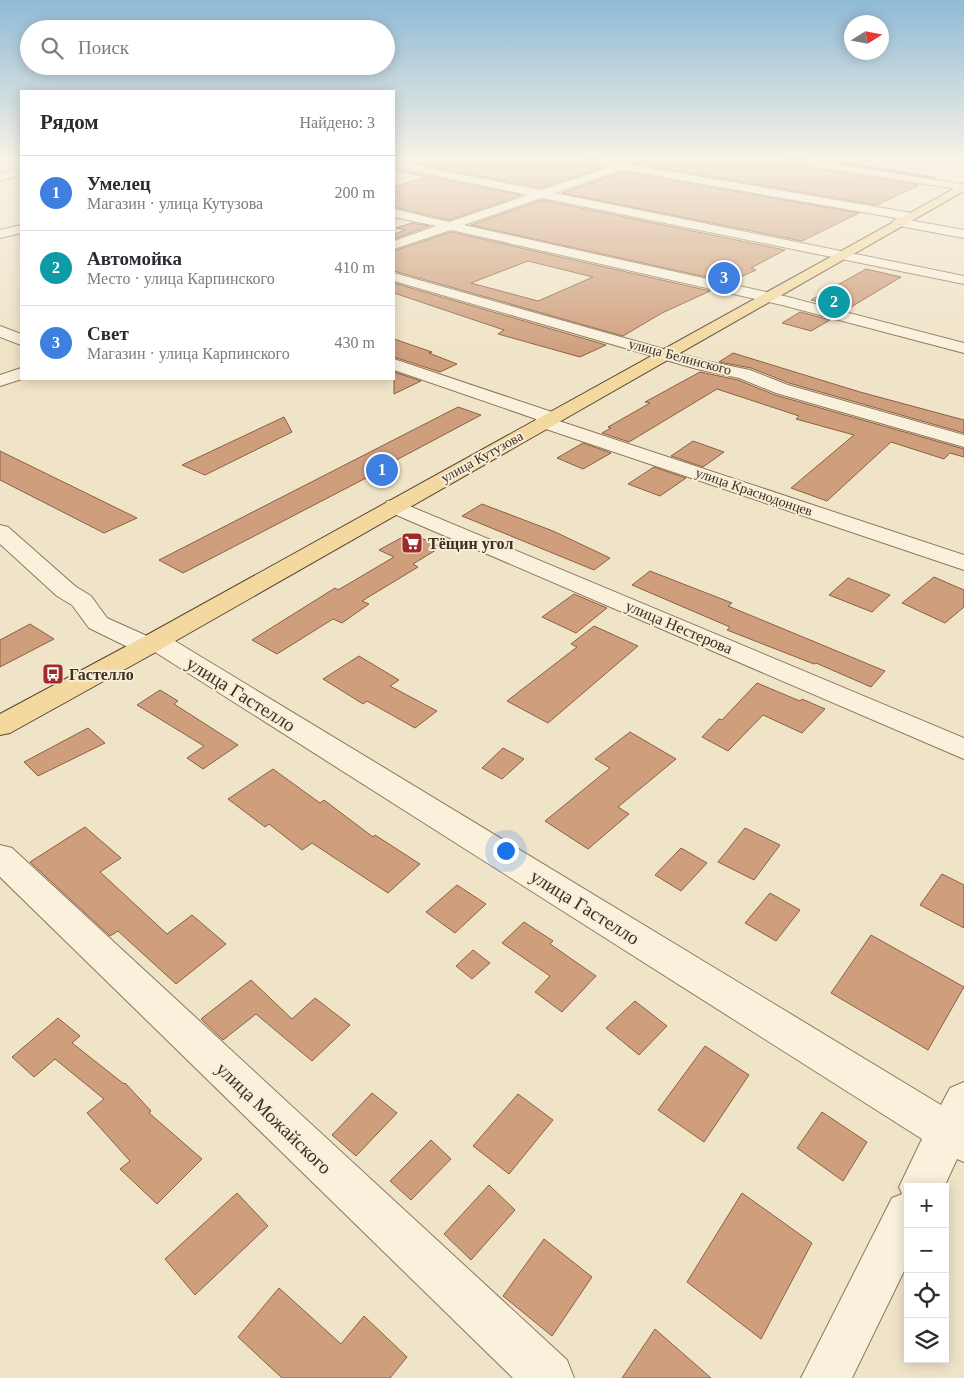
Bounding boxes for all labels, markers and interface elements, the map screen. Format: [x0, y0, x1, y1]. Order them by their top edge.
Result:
north arrow [844, 15, 889, 60]
search box [20, 20, 395, 75]
icon: search [38, 34, 66, 62]
text: Поиск [78, 37, 129, 58]
text: Рядом [40, 110, 99, 134]
text: Найдено: 3 [300, 114, 375, 131]
text: Умелец [87, 173, 151, 194]
text: 1 [52, 184, 60, 201]
text: 200 m [335, 184, 375, 201]
text: Магазин · улица Кутузова [87, 195, 263, 212]
text: Автомойка [87, 248, 182, 269]
text: 2 [52, 259, 60, 276]
text: 410 m [335, 259, 375, 276]
pin: 3 [708, 259, 740, 297]
text: Место · улица Карпинского [87, 270, 275, 287]
pin: 2 [818, 283, 850, 321]
text: Свет [87, 323, 129, 344]
text: 3 [52, 334, 60, 351]
text: 430 m [335, 334, 375, 351]
street label: улица Белинского [627, 336, 733, 378]
text: Магазин · улица Карпинского [87, 345, 290, 362]
street label: улица Кутузова [438, 428, 526, 486]
pin: 1 [366, 451, 398, 489]
street label: улица Краснодонцев [693, 465, 815, 519]
supermarket icon: Тёщин угол [400, 531, 424, 555]
place label: Тёщин угол [428, 535, 513, 553]
street label: улица Нестерова [623, 597, 735, 658]
street label: улица Гастелло [183, 652, 299, 736]
bus stop icon: Гастелло [41, 662, 65, 686]
place label: Гастелло [69, 666, 134, 683]
your location [493, 838, 519, 864]
street label: улица Гастелло [527, 865, 643, 949]
street label: улица Можайского [212, 1058, 336, 1178]
map controls [904, 1183, 949, 1363]
button: + [904, 1183, 949, 1228]
button: − [904, 1228, 949, 1273]
button: locate [904, 1273, 949, 1318]
button: layers [904, 1318, 949, 1363]

